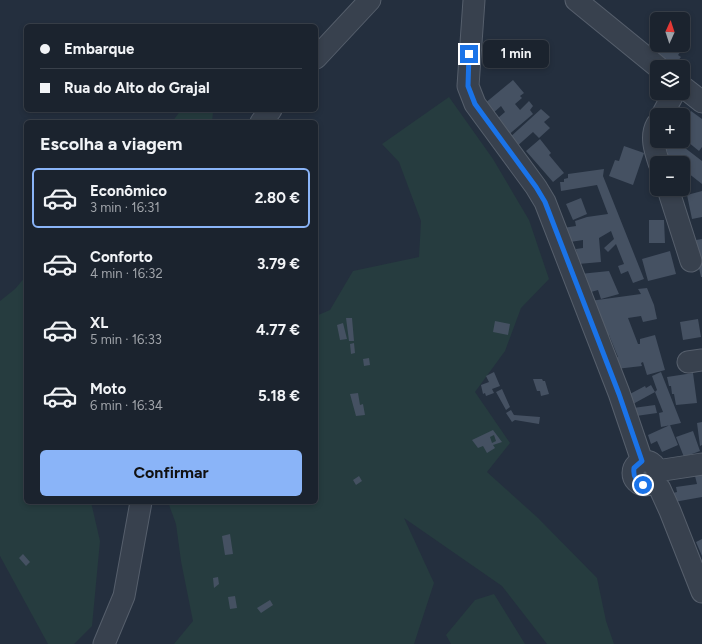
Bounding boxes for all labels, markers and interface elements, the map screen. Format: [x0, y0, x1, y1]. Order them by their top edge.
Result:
north arrow [650, 12, 690, 52]
map controls [650, 12, 690, 196]
text: Embarque [64, 40, 134, 58]
callout: 1 min [483, 40, 549, 68]
route end [460, 45, 478, 63]
text: 1 min [501, 46, 531, 61]
button: layers [650, 60, 690, 100]
text: Rua do Alto do Grajal [64, 79, 210, 97]
button: + [650, 108, 690, 148]
text: Escolha a viagem [40, 133, 183, 155]
button: − [650, 156, 690, 196]
icon: car [42, 180, 78, 216]
text: Econômico [90, 182, 167, 200]
text: 2.80 € [255, 189, 300, 207]
text: 3 min · 16:31 [90, 200, 160, 215]
icon: car [42, 246, 78, 282]
text: Conforto [90, 248, 153, 266]
text: 3.79 € [257, 255, 300, 273]
text: 4 min · 16:32 [90, 266, 163, 281]
icon: car [42, 312, 78, 348]
text: XL [90, 314, 108, 332]
text: 4.77 € [256, 321, 300, 339]
text: 5 min · 16:33 [90, 332, 162, 347]
icon: car [42, 378, 78, 414]
text: Moto [90, 380, 126, 398]
text: 5.18 € [258, 387, 300, 405]
text: 6 min · 16:34 [90, 398, 163, 413]
button: Confirmar [40, 450, 302, 496]
route start [634, 476, 652, 494]

